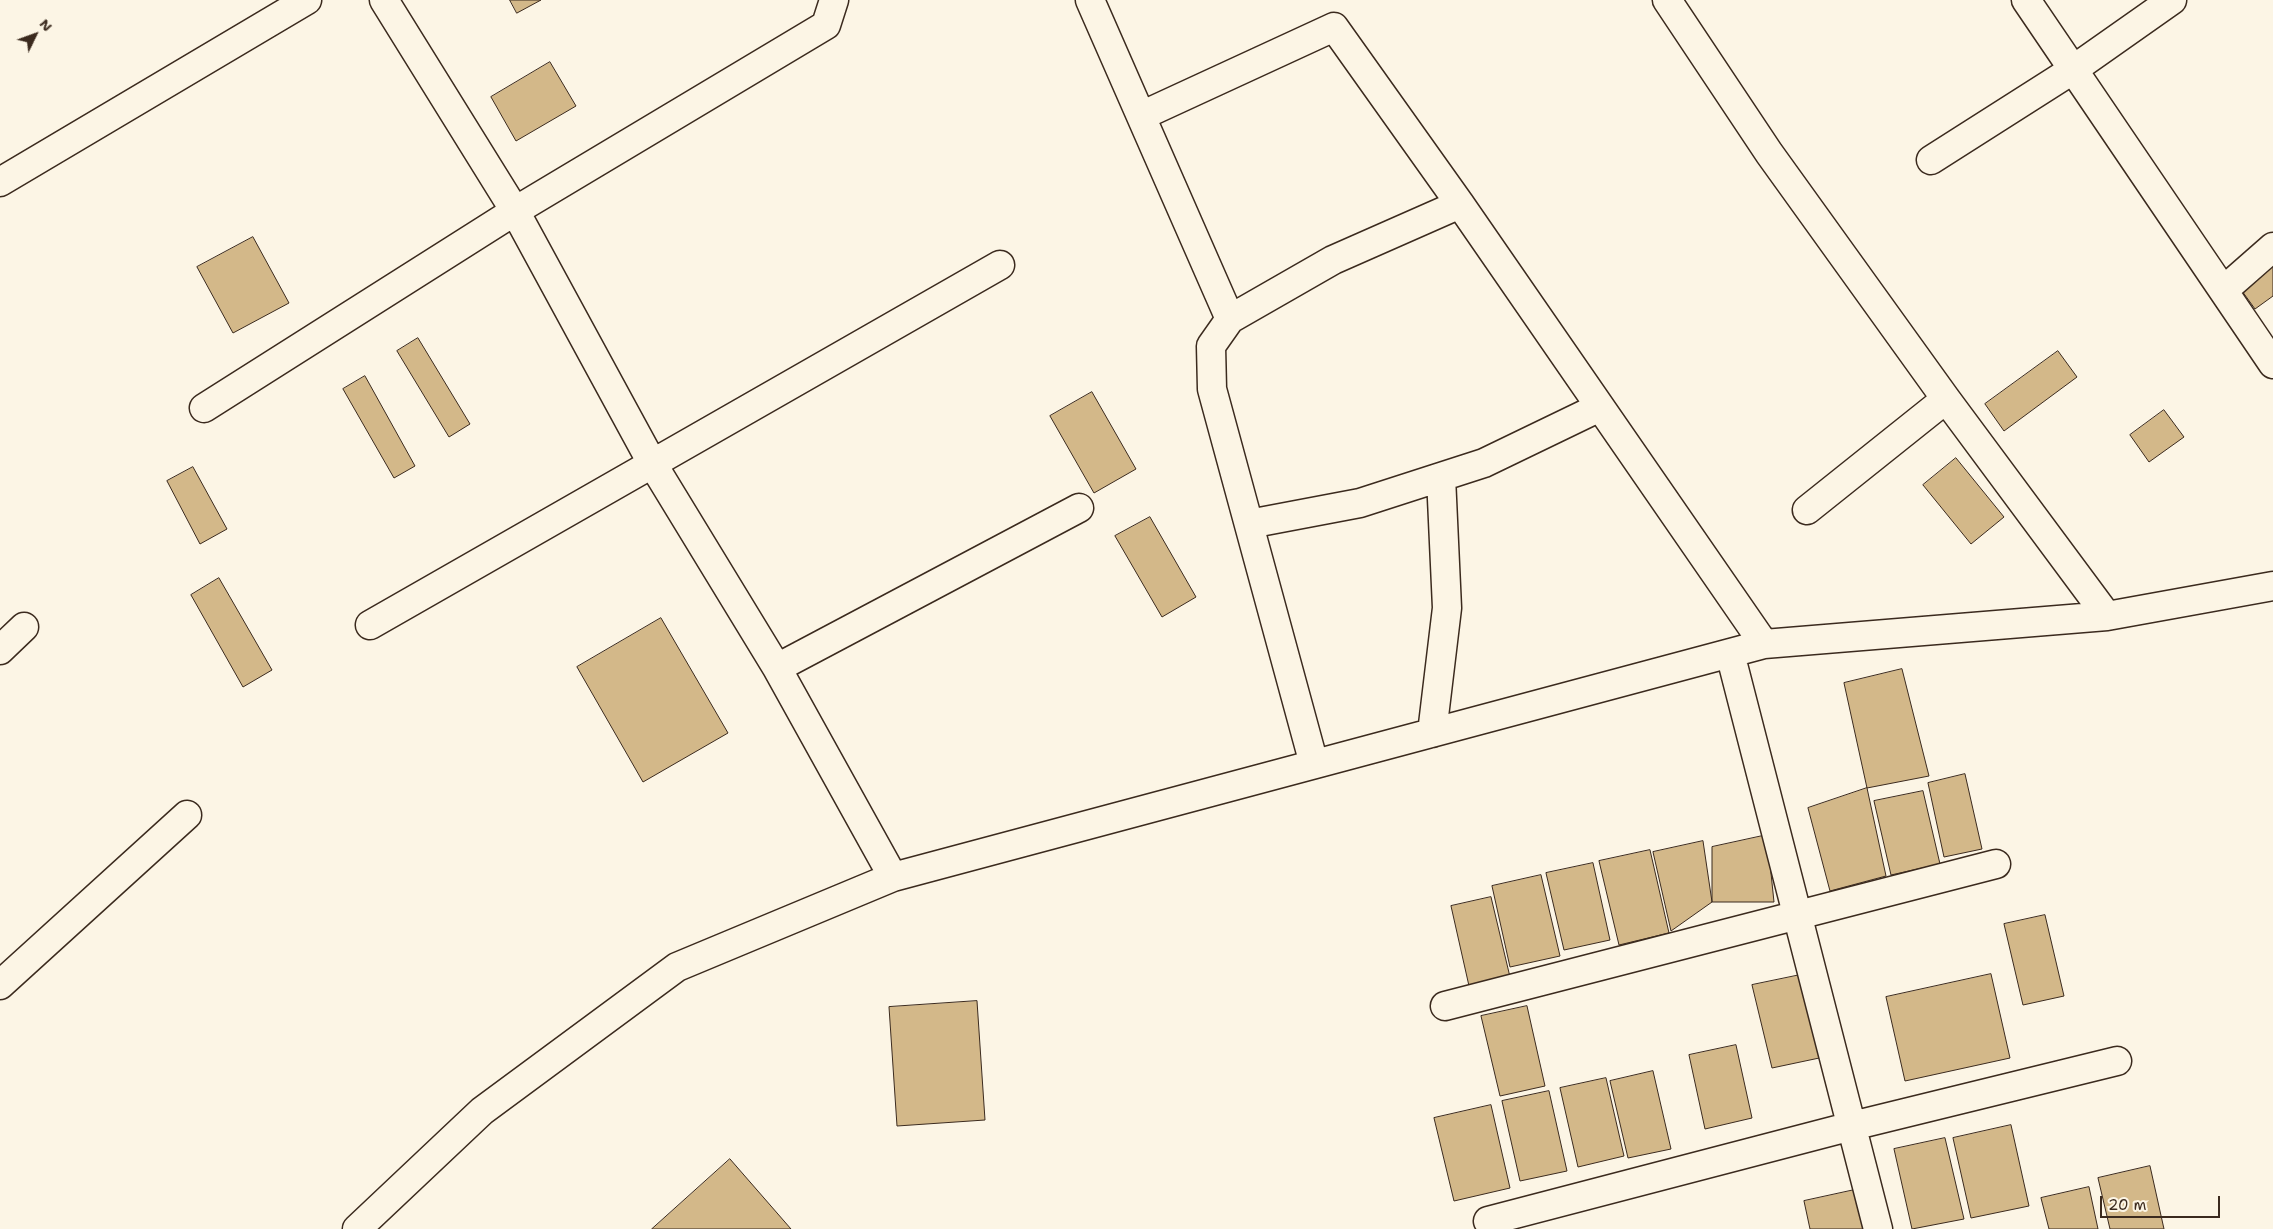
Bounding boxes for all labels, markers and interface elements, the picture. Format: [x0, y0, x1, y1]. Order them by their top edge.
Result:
north arrow [10, 10, 60, 60]
text: N [36, 15, 57, 35]
scale bar [2103, 1186, 2223, 1218]
text: 20 m [2108, 1195, 2147, 1215]

